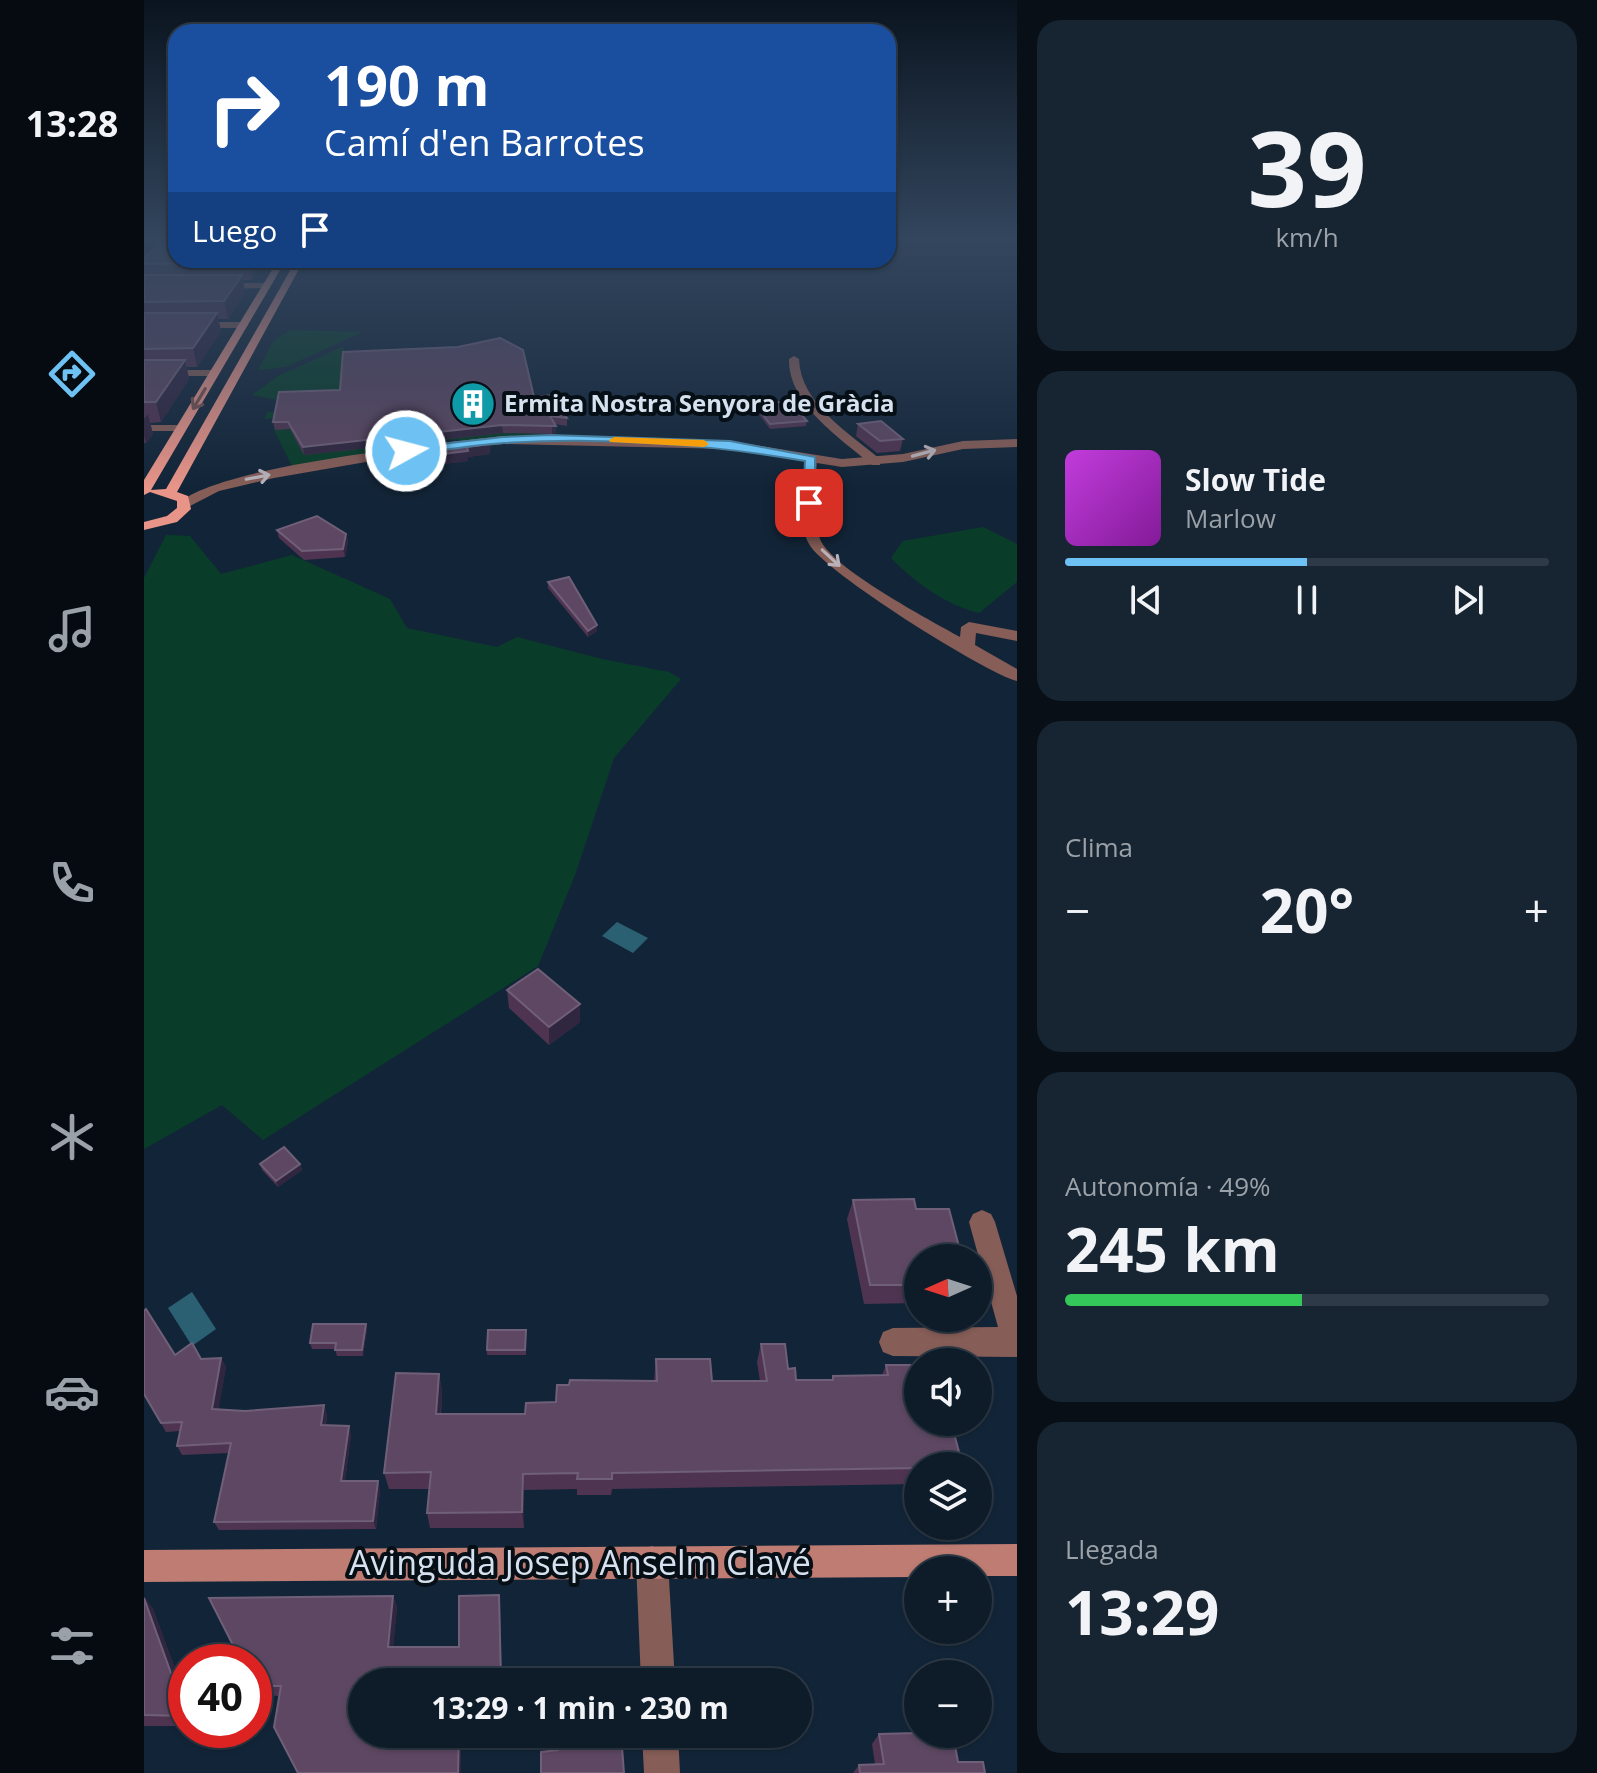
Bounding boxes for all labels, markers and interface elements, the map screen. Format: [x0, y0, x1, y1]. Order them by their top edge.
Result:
text: 190 m [324, 46, 490, 122]
icon: right [192, 56, 296, 160]
text: 39 [1248, 96, 1366, 237]
text: 13:28 [26, 99, 118, 148]
text: Camí d'en Barrotes [324, 118, 645, 167]
icon: arrive [293, 208, 337, 252]
text: Luego [192, 210, 277, 251]
text: km/h [1275, 219, 1339, 255]
icon: directions [44, 346, 100, 402]
building icon: Ermita Nostra Senyora de Gràcia [449, 380, 497, 428]
place label: Ermita Nostra Senyora de Gràcia [504, 386, 895, 419]
one-way arrow [191, 387, 207, 410]
position arrow [364, 409, 448, 493]
one-way arrow [910, 445, 936, 460]
text: Slow Tide [1185, 459, 1326, 500]
one-way arrow [245, 469, 270, 484]
pin [775, 469, 843, 537]
icon: arrive [787, 481, 831, 525]
text: Marlow [1185, 500, 1276, 536]
one-way arrow [820, 549, 840, 567]
icon: previous [1124, 578, 1168, 622]
icon: pause [1285, 578, 1329, 622]
icon: next [1446, 578, 1490, 622]
icon: music [44, 601, 100, 657]
text: Clima [1065, 829, 1133, 865]
icon: phone [44, 855, 100, 911]
text: 20° [1260, 869, 1354, 951]
text: − [1065, 880, 1090, 940]
text: + [1524, 880, 1549, 940]
icon: climate [44, 1109, 100, 1165]
text: Autonomía · 49% [1065, 1168, 1271, 1204]
text: 245 km [1065, 1208, 1280, 1290]
north arrow [904, 1244, 992, 1332]
map controls [904, 1244, 992, 1748]
button: sound [904, 1348, 992, 1436]
icon: car [44, 1364, 100, 1420]
button: layers [904, 1452, 992, 1540]
text: Llegada [1065, 1531, 1159, 1567]
street label: Avinguda Josep Anselm Clavé [349, 1539, 811, 1585]
button: + [904, 1556, 992, 1644]
text: 13:29 [1065, 1571, 1219, 1653]
icon: filters [44, 1618, 100, 1674]
speed limit sign: 40 [168, 1644, 272, 1748]
button: − [904, 1660, 992, 1748]
text: 13:29 · 1 min · 230 m [431, 1687, 729, 1728]

